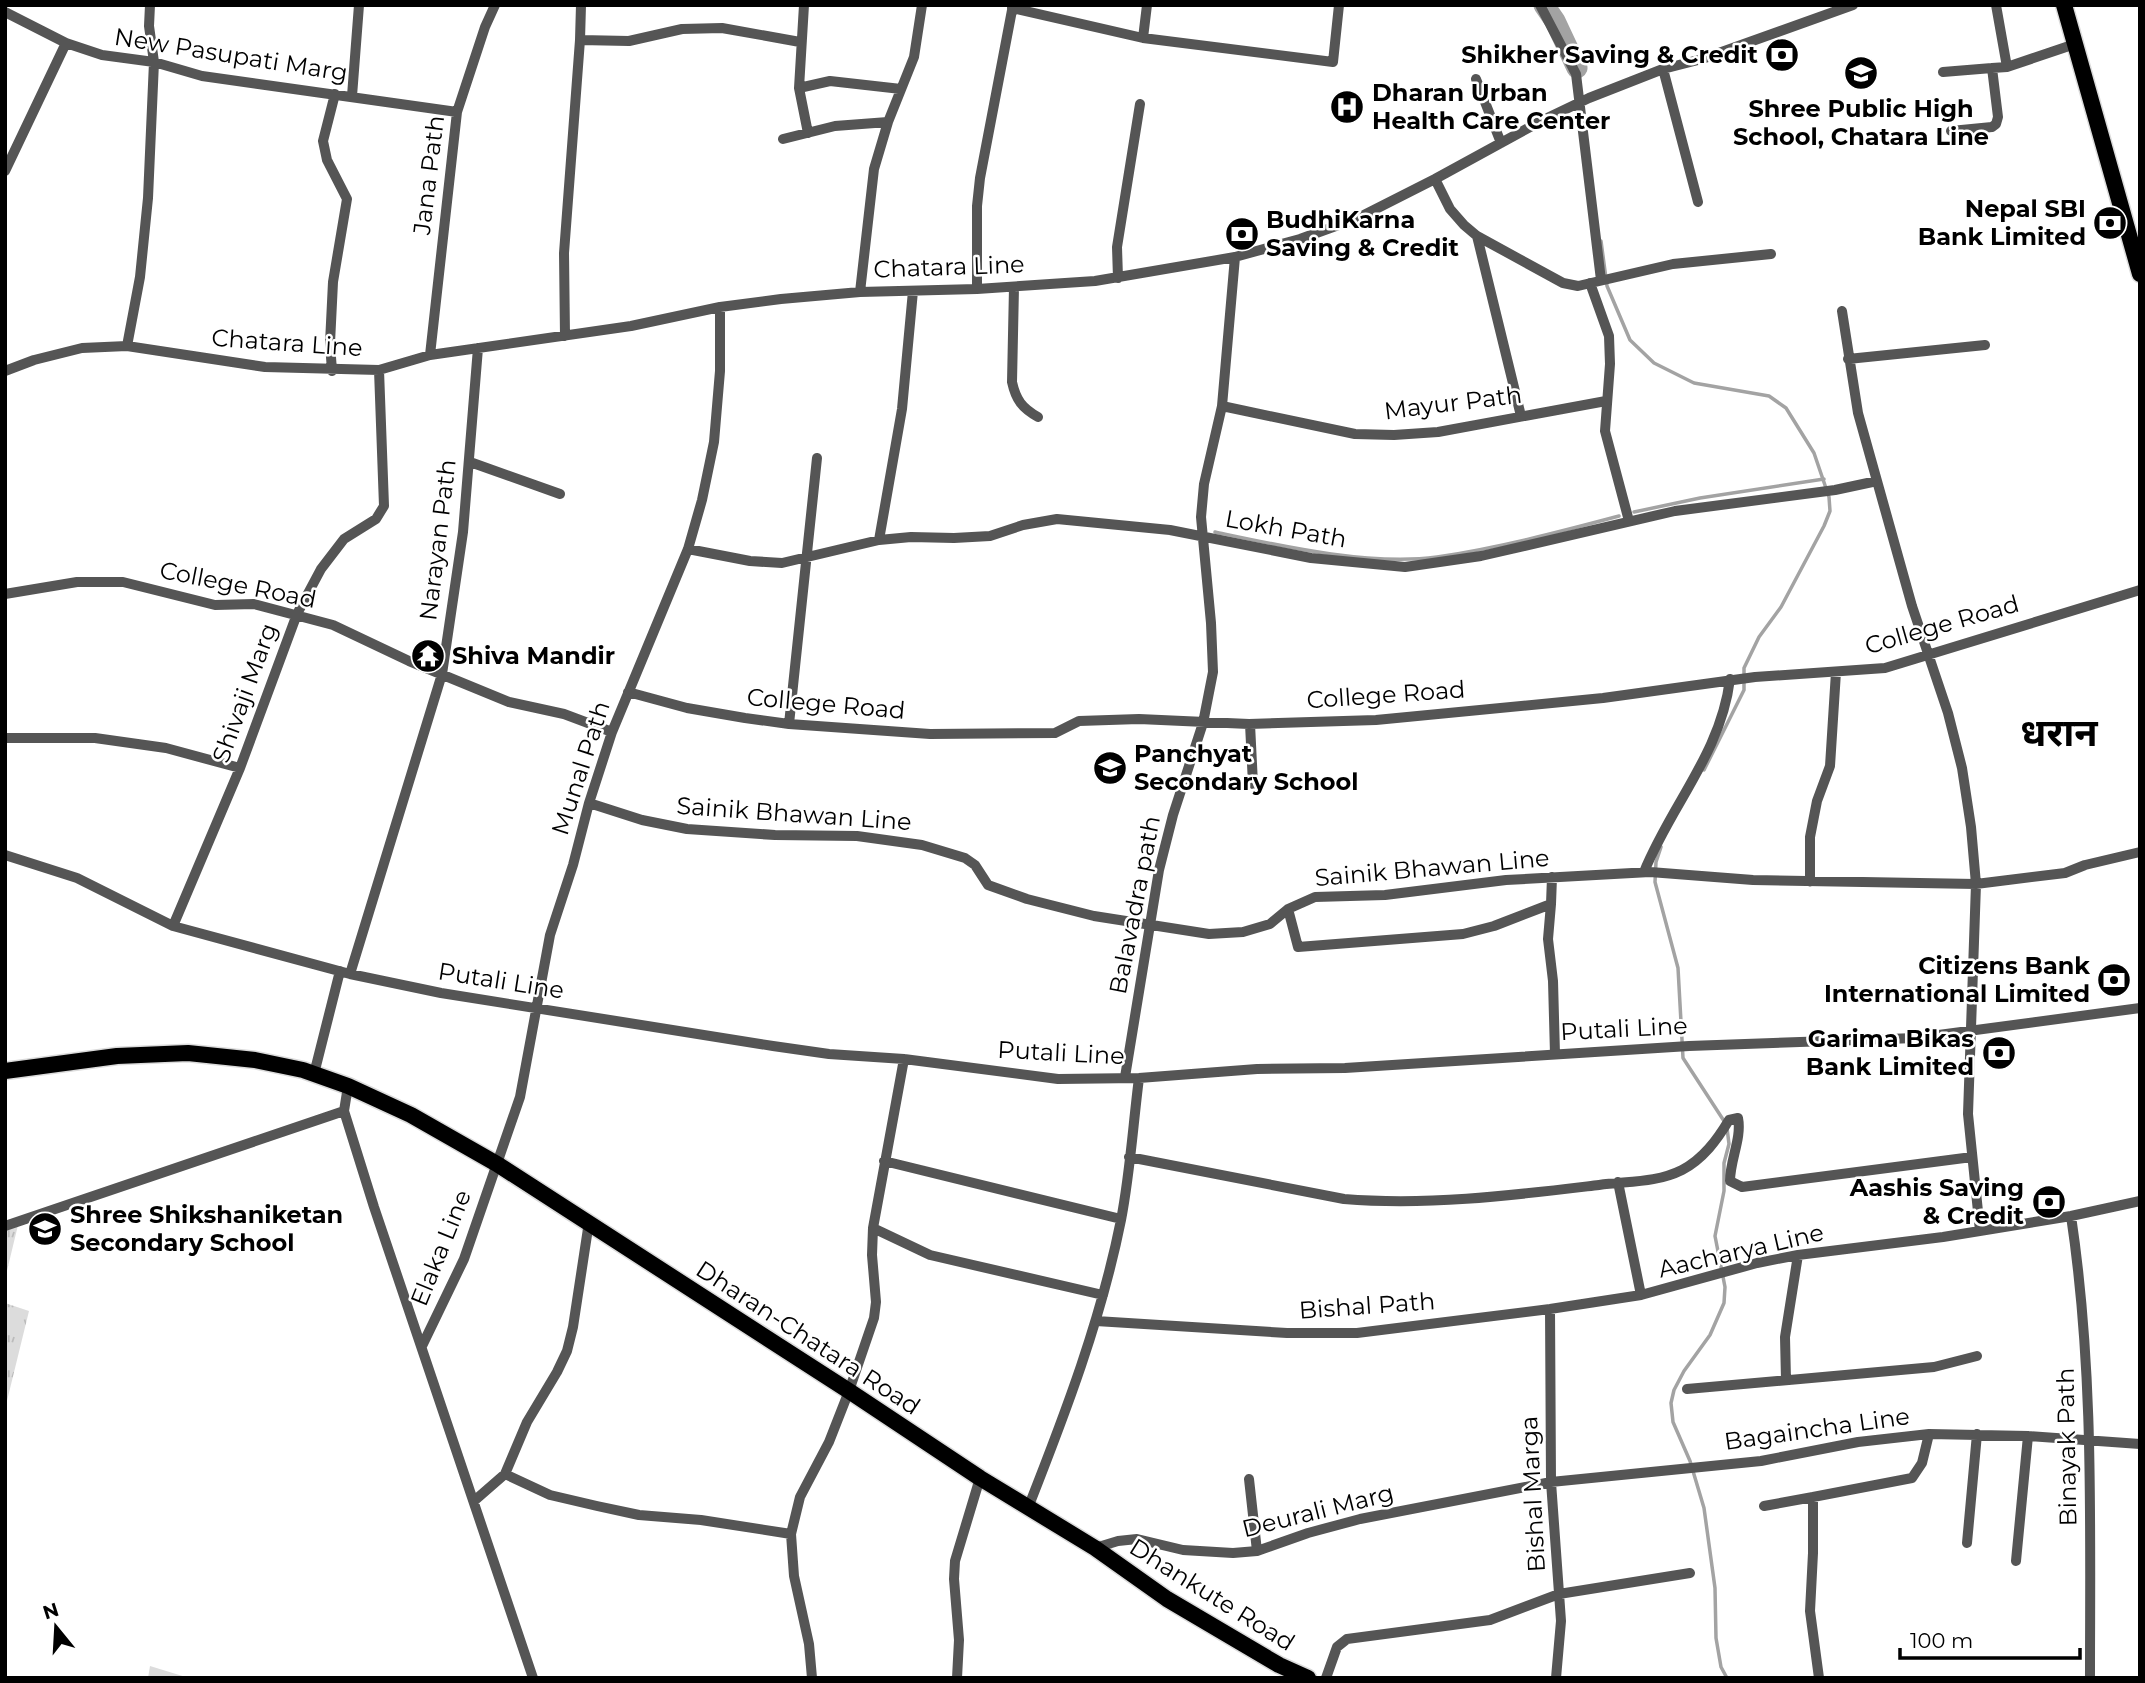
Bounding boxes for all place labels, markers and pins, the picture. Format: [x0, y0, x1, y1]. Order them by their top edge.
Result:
bank icon: Shikher Saving & Credit [1763, 36, 1801, 74]
place label: Shikher Saving & Credit [1461, 40, 1759, 69]
school or university icon: Shree Public High School, Chatara Line [1842, 54, 1880, 92]
place label: Dharan Urban Health Care Center [1372, 78, 1610, 135]
hospital icon: Dharan Urban Health Care Center [1328, 88, 1366, 126]
place label: Shree Public High School, Chatara Line [1733, 94, 1989, 151]
place label: Nepal SBI Bank Limited [1918, 194, 2086, 251]
bank icon: Nepal SBI Bank Limited [2091, 204, 2129, 242]
place label: BudhiKarna Saving & Credit [1266, 205, 1459, 262]
bank icon: BudhiKarna Saving & Credit [1223, 215, 1261, 253]
temple icon: Shiva Mandir [409, 637, 447, 675]
place label: Shiva Mandir [452, 641, 615, 670]
place label: Panchyat Secondary School [1134, 739, 1359, 796]
school or university icon: Panchyat Secondary School [1091, 749, 1129, 787]
place label: Citizens Bank International Limited [1824, 951, 2090, 1008]
bank icon: Citizens Bank International Limited [2095, 961, 2133, 999]
place label: Garima Bikas Bank Limited [1806, 1024, 1974, 1081]
bank icon: Garima Bikas Bank Limited [1980, 1034, 2018, 1072]
place label: Aashis Saving & Credit [1849, 1173, 2025, 1230]
bank icon: Aashis Saving & Credit [2030, 1183, 2068, 1221]
place label: Shree Shikshaniketan Secondary School [70, 1200, 343, 1257]
school or university icon: Shree Shikshaniketan Secondary School [26, 1210, 64, 1248]

